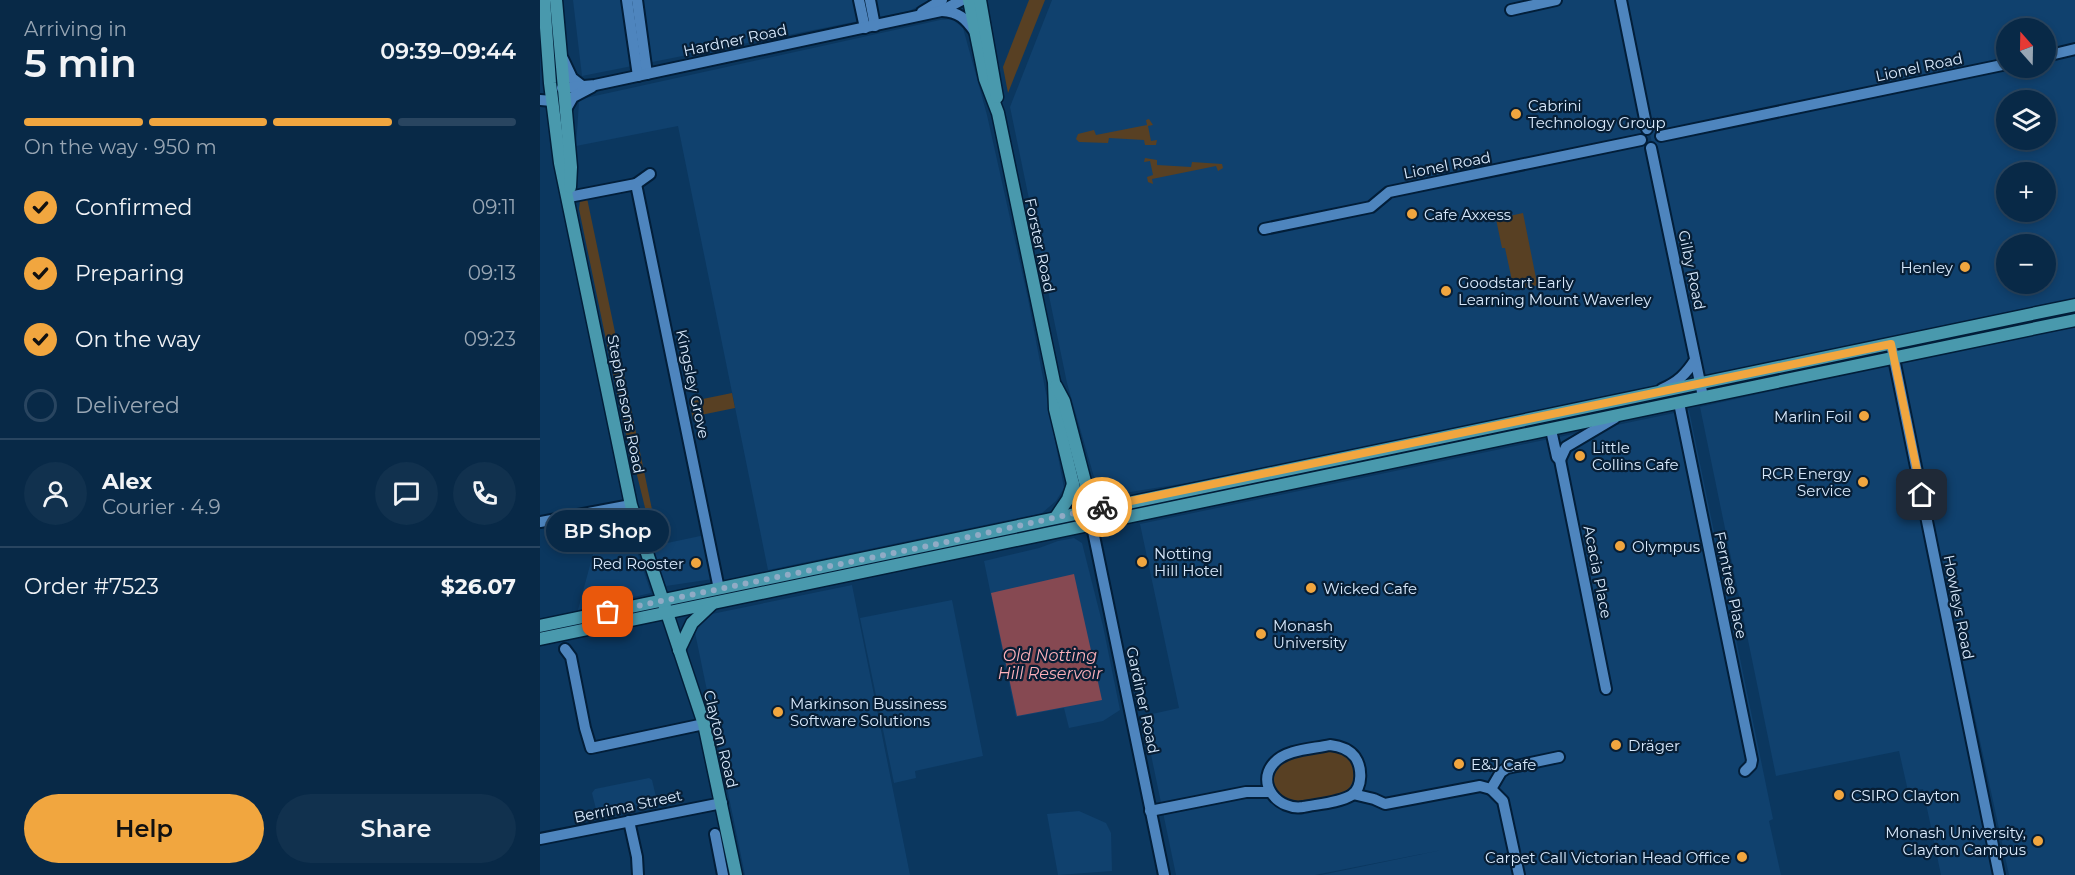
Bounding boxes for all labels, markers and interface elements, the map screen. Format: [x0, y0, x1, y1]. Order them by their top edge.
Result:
text: Arriving in [24, 17, 127, 41]
north arrow [1996, 18, 2056, 78]
map controls [1996, 18, 2056, 294]
street label: Hardner Road [681, 20, 789, 60]
text: 09:39–09:44 [380, 38, 516, 65]
text: 5 min [24, 39, 137, 87]
street label: Lionel Road [1874, 48, 1964, 86]
button: layers [1996, 90, 2056, 150]
place label: Cabrini Technology Group [1528, 96, 1666, 132]
marker: Cabrini Technology Group [1509, 107, 1523, 121]
text: On the way · 950 m [24, 135, 217, 159]
street label: Lionel Road [1402, 147, 1492, 183]
button: + [1996, 162, 2056, 222]
icon: check [24, 191, 57, 224]
text: Confirmed [75, 194, 192, 221]
text: 09:11 [472, 195, 516, 219]
street label: Forster Road [1021, 196, 1059, 294]
place label: Cafe Axxess [1424, 205, 1511, 224]
marker: Cafe Axxess [1405, 207, 1419, 221]
street label: Gilby Road [1674, 228, 1710, 312]
button: − [1996, 234, 2056, 294]
icon: check [24, 257, 57, 290]
place label: Henley [1900, 258, 1954, 277]
text: Preparing [75, 260, 184, 287]
marker: Henley [1958, 260, 1972, 274]
text: 09:13 [468, 261, 516, 285]
place label: Goodstart Early Learning Mount Waverley [1458, 273, 1652, 309]
marker: Goodstart Early Learning Mount Waverley [1439, 284, 1453, 298]
icon: check [24, 323, 57, 356]
text: On the way [75, 326, 200, 353]
text: 09:23 [464, 327, 516, 351]
street label: Kingsley Grove [672, 328, 714, 440]
street label: Stephensons Road [603, 333, 649, 475]
text: Delivered [75, 392, 180, 419]
place label: Marlin Foil [1774, 407, 1852, 426]
marker: Marlin Foil [1857, 409, 1871, 423]
place label: Little Collins Cafe [1592, 438, 1679, 474]
marker: Little Collins Cafe [1573, 449, 1587, 463]
button: person [24, 462, 87, 525]
button: chat [375, 462, 438, 525]
button: phone [453, 462, 516, 525]
place label: RCR Energy Service [1761, 464, 1852, 500]
text: Alex [102, 468, 152, 495]
pin [1896, 469, 1947, 520]
marker: RCR Energy Service [1856, 475, 1870, 489]
courier [1072, 477, 1132, 537]
icon: home [1905, 478, 1938, 511]
icon: bike [1086, 491, 1119, 524]
text: Courier · 4.9 [102, 495, 221, 519]
callout: BP Shop [547, 510, 670, 552]
text: BP Shop [563, 519, 652, 543]
street label: Acacia Place [1580, 524, 1616, 620]
street label: Ferntree Place [1710, 530, 1752, 640]
place label: Olympus [1632, 537, 1700, 556]
marker: Olympus [1613, 539, 1627, 553]
place label: Notting Hill Hotel [1154, 544, 1223, 580]
street label: Howleys Road [1940, 553, 1978, 661]
place label: Red Rooster [592, 554, 684, 573]
marker: Notting Hill Hotel [1135, 555, 1149, 569]
marker: Red Rooster [689, 556, 703, 570]
text: Order #7523 [24, 573, 159, 600]
text: $26.07 [441, 573, 516, 600]
place label: Wicked Cafe [1323, 579, 1417, 598]
marker: Wicked Cafe [1304, 581, 1318, 595]
pin [582, 586, 633, 637]
icon: bag [591, 595, 624, 628]
place label: Monash University [1273, 616, 1348, 652]
marker: Monash University [1254, 627, 1268, 641]
street label: Gardiner Road [1122, 645, 1164, 755]
water label: Old Notting Hill Reservoir [998, 646, 1103, 683]
street label: Clayton Road [700, 688, 742, 790]
place label: Markinson Bussiness Software Solutions [790, 694, 947, 730]
marker: Markinson Bussiness Software Solutions [771, 705, 785, 719]
place label: Dräger [1628, 736, 1680, 755]
marker: Dräger [1609, 738, 1623, 752]
place label: E&J Cafe [1471, 755, 1536, 774]
marker: E&J Cafe [1452, 757, 1466, 771]
street label: Berrima Street [572, 785, 684, 827]
place label: CSIRO Clayton [1851, 786, 1960, 805]
marker: CSIRO Clayton [1832, 788, 1846, 802]
button: Help [24, 794, 264, 863]
button: Share [276, 794, 516, 863]
place label: Monash University, Clayton Campus [1885, 823, 2026, 859]
marker: Monash University, Clayton Campus [2031, 834, 2045, 848]
place label: Carpet Call Victorian Head Office [1485, 848, 1730, 867]
marker: Carpet Call Victorian Head Office [1735, 850, 1749, 864]

